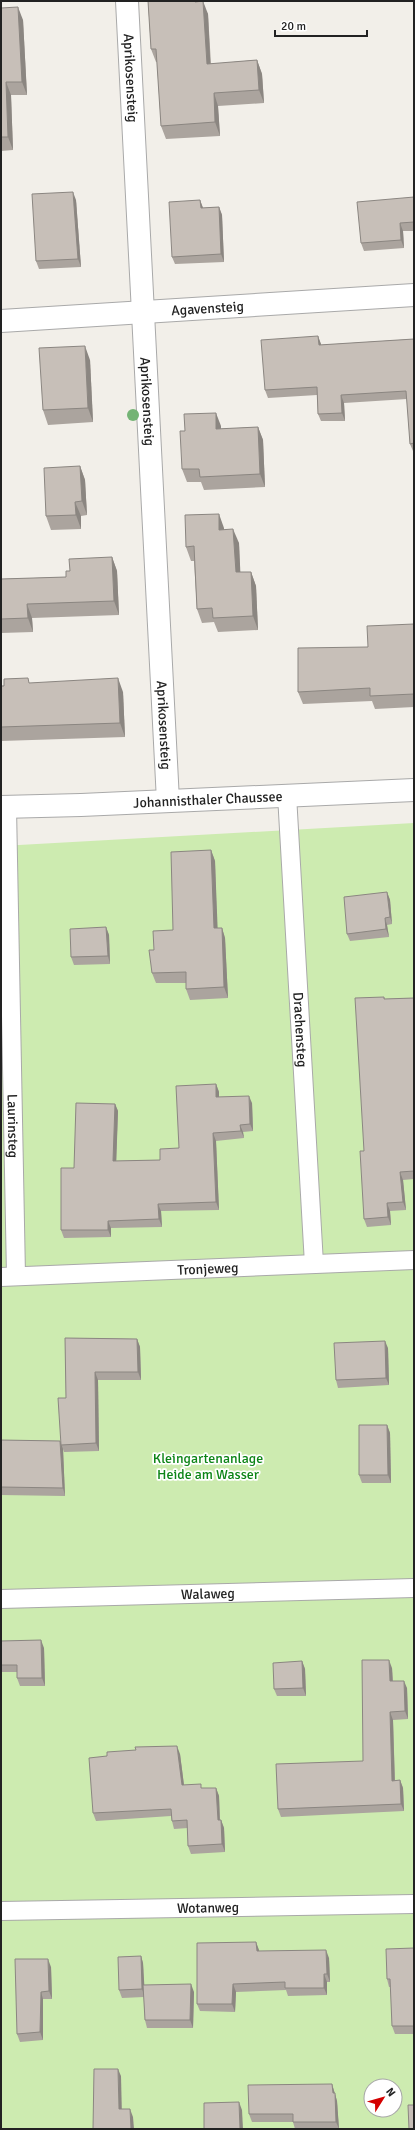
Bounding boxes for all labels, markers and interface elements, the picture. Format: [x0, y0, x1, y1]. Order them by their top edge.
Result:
scale bar [275, 12, 367, 38]
text: 20 m [281, 19, 306, 34]
street label: Aprikosensteig [120, 33, 141, 123]
street label: Agavensteig [171, 298, 244, 319]
street label: Aprikosensteig [136, 357, 158, 446]
street label: Aprikosensteig [153, 680, 174, 770]
street label: Johannisthaler Chaussee [133, 788, 283, 812]
street label: Drachensteg [289, 992, 311, 1068]
street label: Laurinsteg [4, 1094, 22, 1158]
street label: Tronjeweg [177, 1259, 239, 1279]
park label: Kleingartenanlage Heide am Wasser [153, 1450, 263, 1483]
street label: Walaweg [181, 1585, 235, 1603]
street label: Wotanweg [177, 1899, 239, 1917]
north arrow [363, 2078, 403, 2118]
text: N [383, 2085, 398, 2099]

